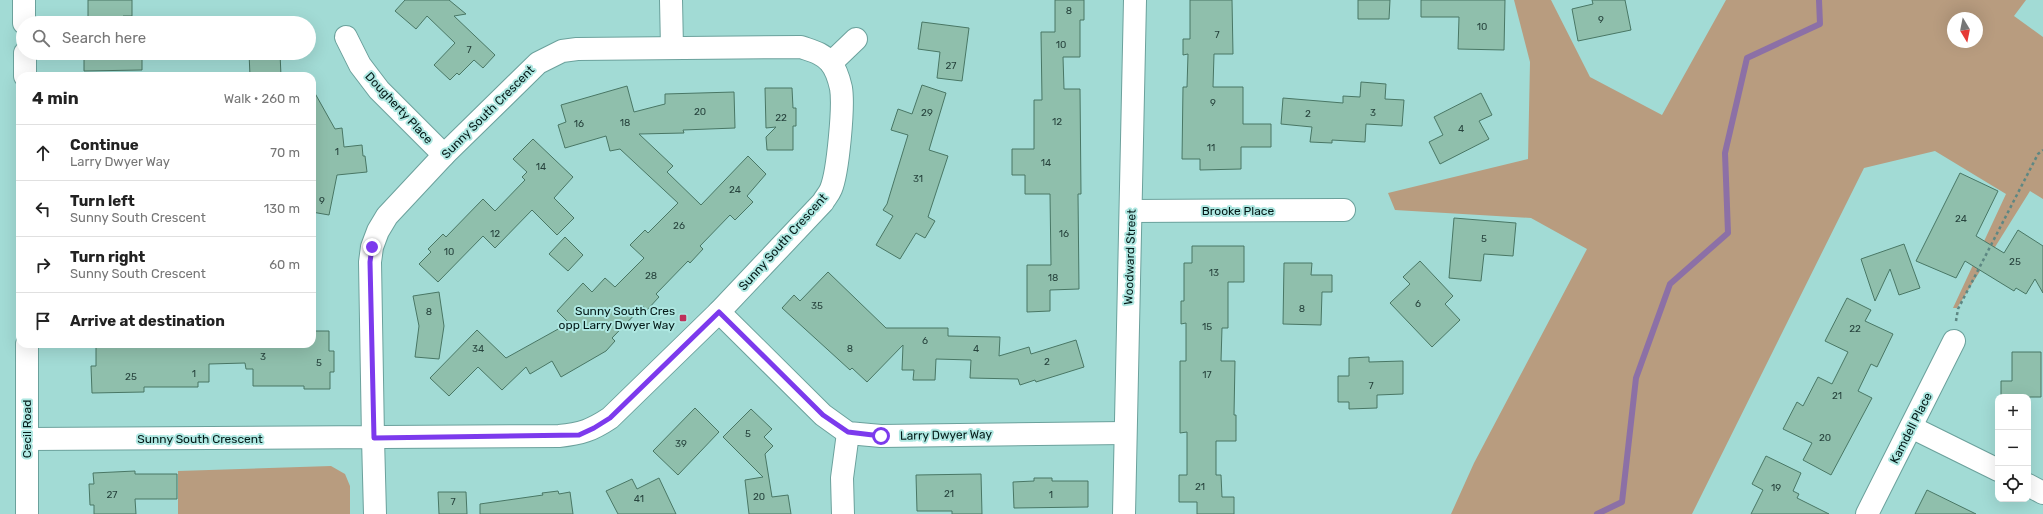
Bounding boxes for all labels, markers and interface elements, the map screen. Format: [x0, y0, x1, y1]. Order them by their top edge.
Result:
house number: 8 [1066, 5, 1072, 17]
north arrow [1947, 12, 1983, 48]
house number: 9 [1598, 14, 1604, 26]
search box [16, 16, 316, 60]
house number: 10 [1477, 21, 1487, 33]
icon: search [30, 27, 52, 49]
text: Search here [62, 29, 146, 47]
house number: 7 [1214, 29, 1220, 41]
house number: 10 [1056, 39, 1066, 51]
house number: 7 [466, 44, 472, 56]
house number: 27 [946, 60, 957, 72]
street label: Sunny South Crescent [439, 63, 537, 161]
street label: Dougherty Place [362, 69, 436, 147]
text: 4 min [32, 88, 79, 108]
text: Walk · 260 m [224, 91, 300, 106]
house number: 9 [1210, 97, 1216, 109]
house number: 20 [694, 106, 706, 118]
house number: 29 [921, 107, 933, 119]
house number: 3 [1370, 107, 1376, 119]
house number: 2 [1305, 108, 1311, 120]
house number: 22 [775, 112, 787, 124]
house number: 12 [1052, 116, 1062, 128]
house number: 18 [620, 117, 630, 129]
house number: 16 [574, 118, 584, 130]
house number: 4 [1458, 123, 1464, 135]
text: Continue [70, 136, 139, 154]
icon: ahead [32, 142, 54, 164]
house number: 11 [1207, 142, 1215, 154]
text: 70 m [270, 145, 300, 160]
house number: 1 [335, 146, 339, 158]
text: Larry Dwyer Way [70, 154, 170, 169]
house number: 14 [1041, 157, 1051, 169]
house number: 14 [536, 161, 546, 173]
house number: 31 [913, 173, 923, 185]
house number: 24 [729, 184, 741, 196]
street label: Sunny South Crescent [736, 191, 830, 293]
text: Turn left [70, 192, 135, 210]
house number: 9 [319, 195, 325, 207]
icon: left [32, 198, 54, 220]
text: 130 m [264, 201, 300, 216]
street label: Brooke Place [1202, 204, 1274, 218]
street label: Woodward Street [1121, 209, 1139, 305]
text: Sunny South Crescent [70, 210, 206, 225]
house number: 24 [1955, 213, 1967, 225]
house number: 26 [673, 220, 685, 232]
house number: 12 [490, 228, 500, 240]
house number: 16 [1059, 228, 1069, 240]
house number: 5 [1481, 233, 1487, 245]
route end [363, 238, 381, 256]
house number: 10 [444, 246, 454, 258]
text: Turn right [70, 248, 145, 266]
icon: right [32, 254, 54, 276]
house number: 25 [2009, 256, 2021, 268]
text: 60 m [269, 257, 300, 272]
text: Sunny South Crescent [70, 266, 206, 281]
house number: 13 [1209, 267, 1219, 279]
house number: 28 [645, 270, 657, 282]
house number: 18 [1048, 272, 1058, 284]
house number: 6 [1415, 298, 1421, 310]
house number: 35 [811, 300, 823, 312]
house number: 8 [1299, 303, 1305, 315]
place label: Sunny South Cres opp Larry Dwyer Way [559, 304, 675, 332]
house number: 8 [426, 306, 432, 318]
icon: arrive [32, 310, 54, 332]
text: Arrive at destination [70, 312, 225, 330]
marker: Sunny South Cres opp Larry Dwyer Way [678, 313, 688, 323]
house number: 15 [1202, 321, 1212, 333]
house number: 22 [1849, 323, 1861, 335]
house number: 6 [922, 335, 928, 347]
house number: 34 [472, 343, 484, 355]
house number: 8 [847, 343, 853, 355]
house number: 4 [973, 343, 979, 355]
house number: 3 [260, 351, 266, 363]
house number: 2 [1044, 356, 1050, 368]
house number: 5 [316, 357, 322, 369]
house number: 1 [192, 368, 196, 380]
house number: 17 [1202, 369, 1212, 381]
house number: 25 [125, 371, 137, 383]
house number: 7 [1368, 380, 1374, 392]
house number: 21 [1832, 390, 1842, 402]
street label: Kamdell Place [1887, 390, 1935, 466]
map controls [1995, 394, 2031, 502]
button: + [1995, 394, 2031, 430]
street label: Cecil Road [20, 400, 34, 458]
route start [872, 427, 890, 445]
street label: Larry Dwyer Way [900, 427, 993, 443]
house number: 5 [745, 428, 751, 440]
button: − [1995, 430, 2031, 466]
street label: Sunny South Crescent [137, 432, 263, 446]
house number: 20 [1819, 432, 1831, 444]
house number: 39 [675, 438, 687, 450]
button: locate [1995, 466, 2031, 502]
house number: 21 [1195, 481, 1205, 493]
house number: 19 [1771, 482, 1781, 494]
house number: 21 [944, 488, 954, 500]
house number: 27 [107, 489, 118, 501]
house number: 1 [1049, 489, 1053, 501]
house number: 20 [753, 491, 765, 503]
house number: 41 [634, 493, 644, 505]
house number: 7 [450, 496, 456, 508]

